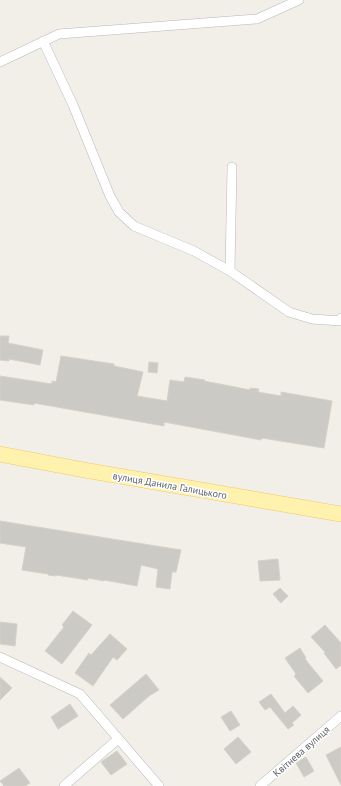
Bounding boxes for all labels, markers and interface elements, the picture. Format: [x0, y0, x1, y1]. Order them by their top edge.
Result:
street label: вулиця Данила Галицького [112, 469, 228, 502]
street label: Квітнева вулиця [270, 723, 333, 780]

